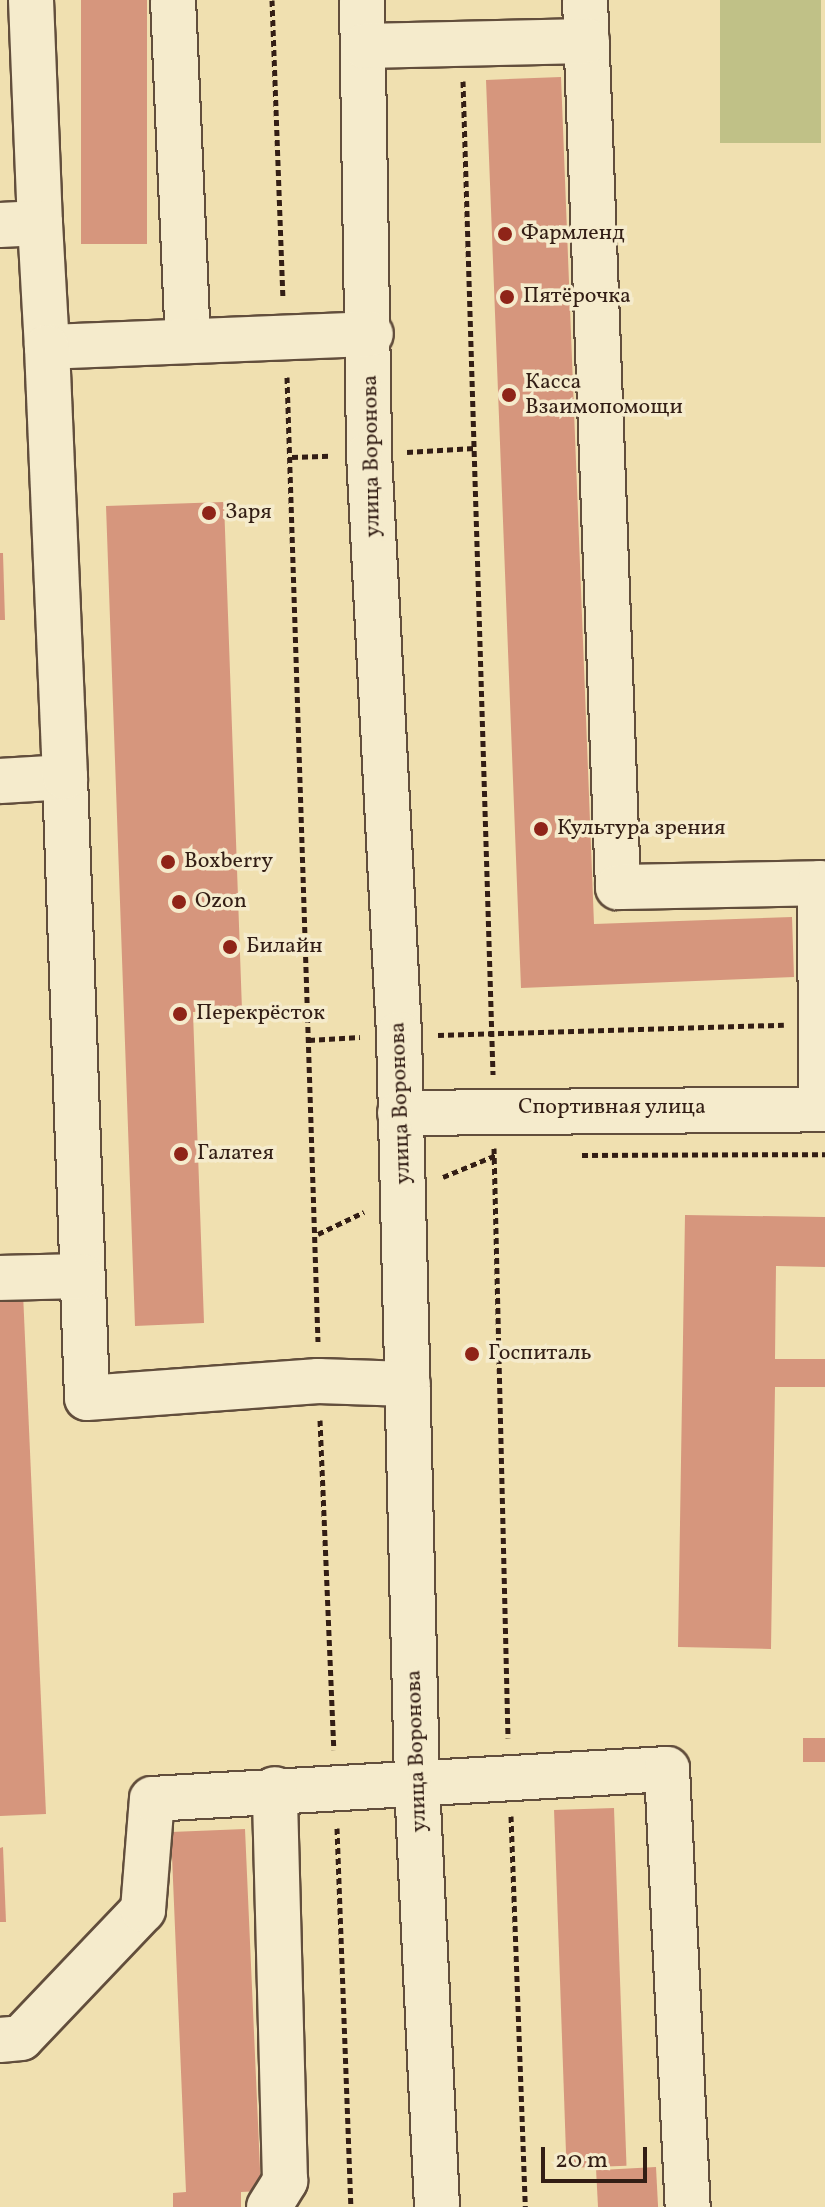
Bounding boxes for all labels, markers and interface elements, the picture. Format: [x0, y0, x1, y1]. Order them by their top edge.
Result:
place label: Фармленд [521, 221, 625, 247]
marker: Фармленд [496, 225, 514, 243]
place label: Пятёрочка [523, 284, 631, 310]
marker: Пятёрочка [498, 288, 516, 306]
place label: Касса Взаимопомощи [525, 369, 683, 420]
street label: улица Воронова [357, 374, 387, 538]
marker: Касса Взаимопомощи [500, 386, 518, 404]
place label: Заря [225, 500, 272, 526]
marker: Заря [200, 504, 218, 522]
place label: Культура зрения [557, 816, 725, 842]
marker: Культура зрения [532, 820, 550, 838]
place label: Boxberry [184, 849, 273, 875]
marker: Boxberry [159, 853, 177, 871]
place label: Ozon [195, 889, 247, 915]
marker: Ozon [170, 893, 188, 911]
place label: Билайн [246, 934, 323, 960]
marker: Билайн [221, 938, 239, 956]
place label: Перекрёсток [196, 1001, 325, 1027]
marker: Перекрёсток [171, 1005, 189, 1023]
street label: улица Воронова [385, 1021, 417, 1185]
street label: Спортивная улица [518, 1095, 706, 1121]
place label: Галатея [197, 1141, 274, 1167]
marker: Галатея [172, 1145, 190, 1163]
place label: Госпиталь [488, 1341, 592, 1367]
marker: Госпиталь [463, 1345, 481, 1363]
street label: улица Воронова [401, 1669, 433, 1833]
scale bar [545, 2131, 651, 2181]
text: 20 m [555, 2144, 608, 2178]

